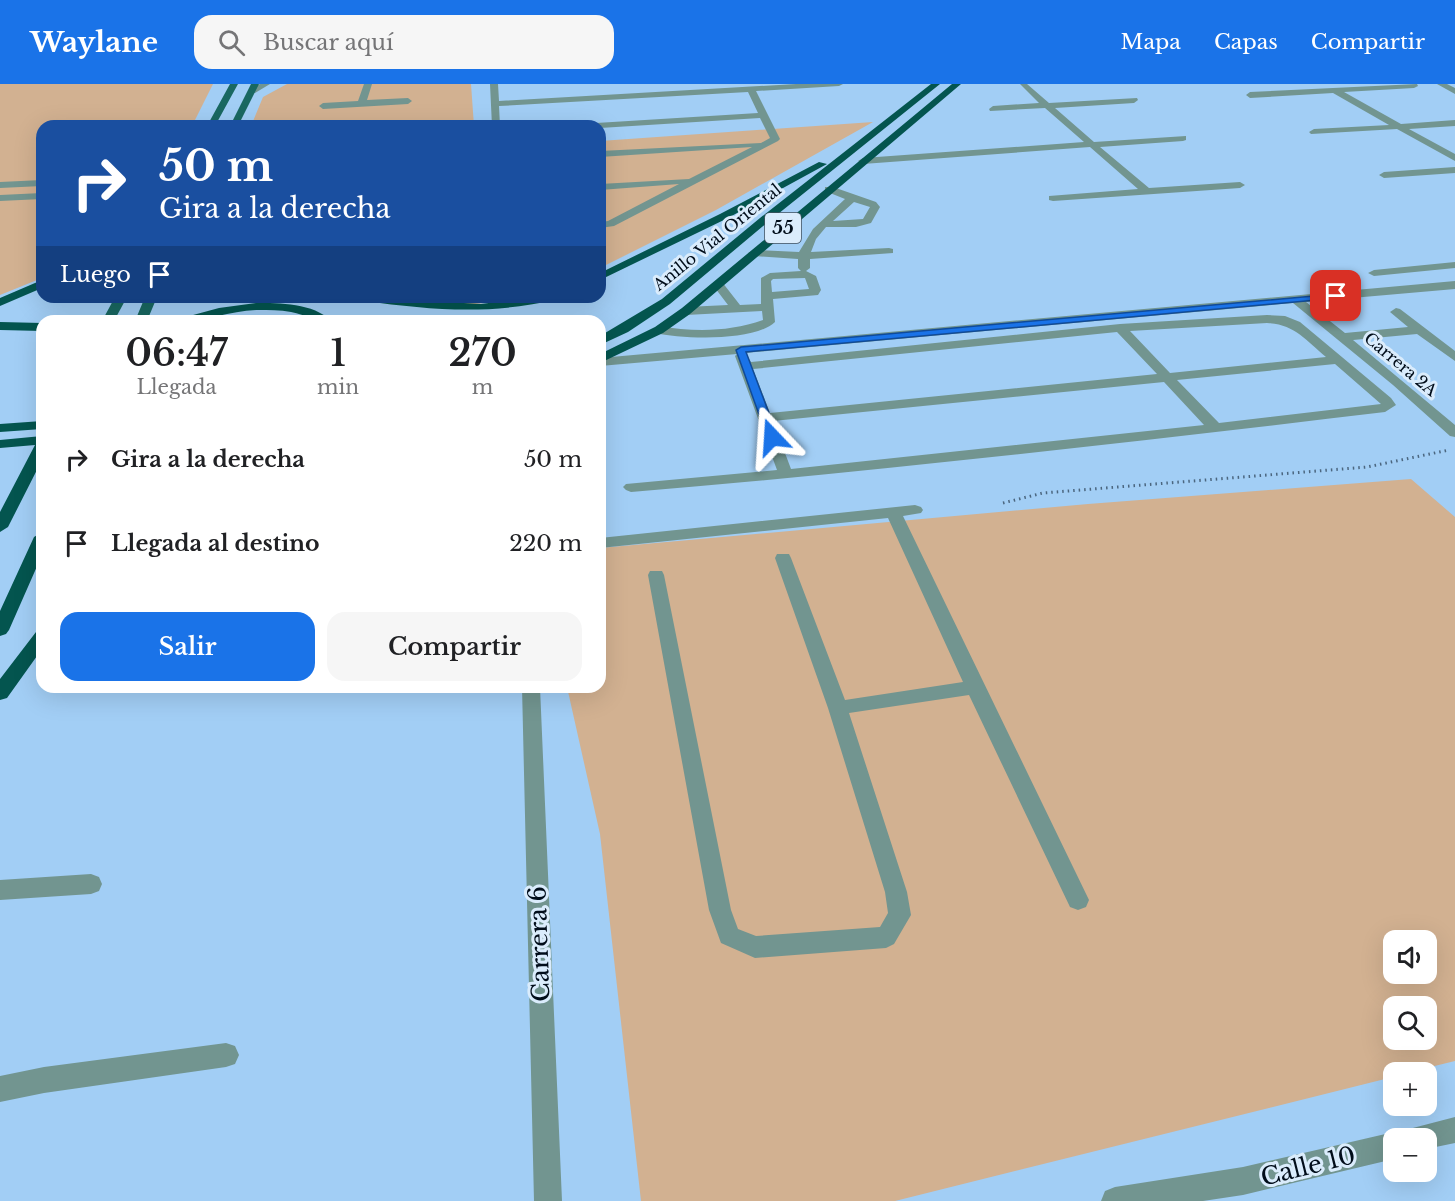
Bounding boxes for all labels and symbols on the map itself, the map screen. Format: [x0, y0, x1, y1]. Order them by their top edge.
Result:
street label: Anillo Vial Oriental [648, 179, 785, 295]
road number: 55 [765, 213, 801, 243]
pin [1310, 270, 1361, 321]
street label: Carrera 2A [1360, 328, 1442, 401]
position arrow [740, 405, 804, 469]
street label: Carrera 6 [522, 886, 556, 1002]
street label: Calle 10 [1258, 1140, 1358, 1192]

